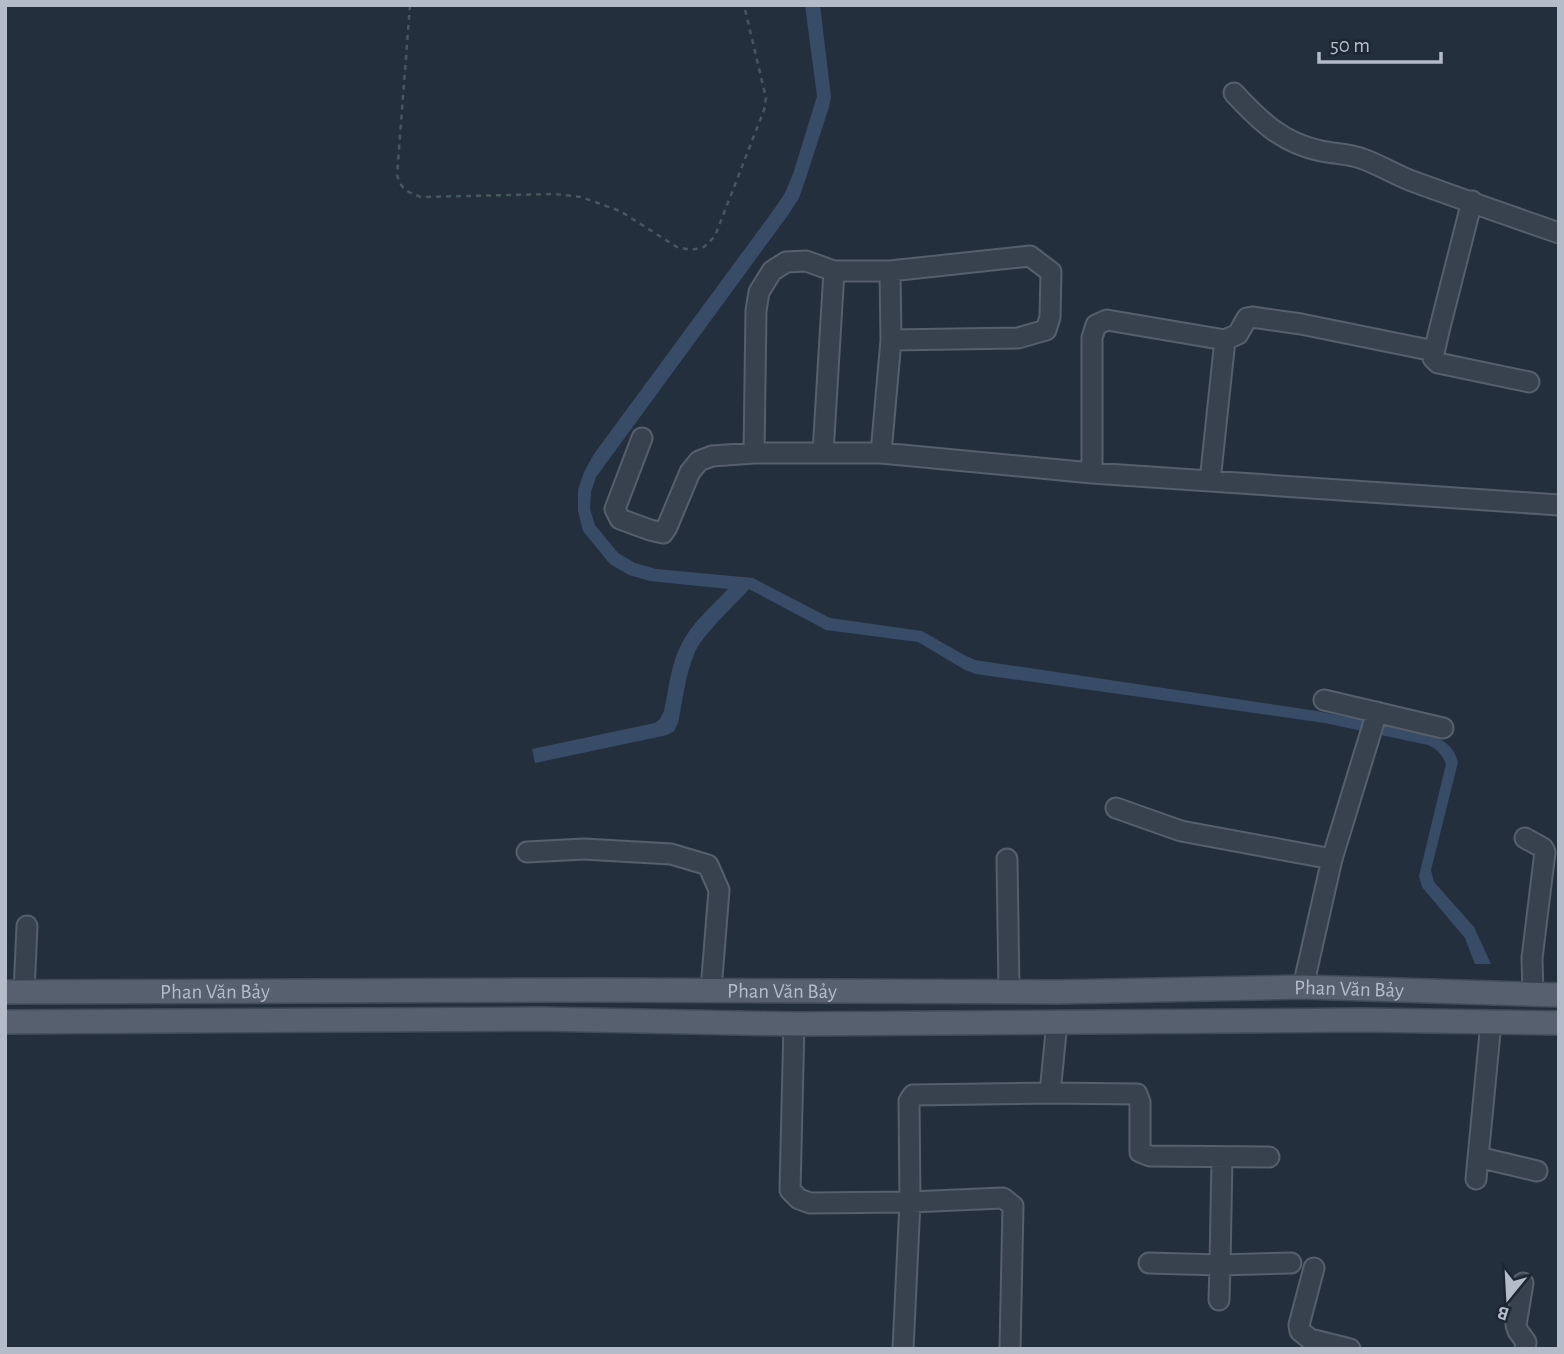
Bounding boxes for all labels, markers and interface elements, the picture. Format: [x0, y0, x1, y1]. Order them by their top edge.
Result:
scale bar [1319, 21, 1442, 65]
text: 50 m [1330, 35, 1370, 56]
street label: Phan Văn Bảy [1294, 976, 1404, 1001]
street label: Phan Văn Bảy [727, 980, 837, 1002]
street label: Phan Văn Bảy [160, 981, 270, 1002]
north arrow [1473, 1263, 1543, 1333]
text: B [1495, 1302, 1511, 1323]

